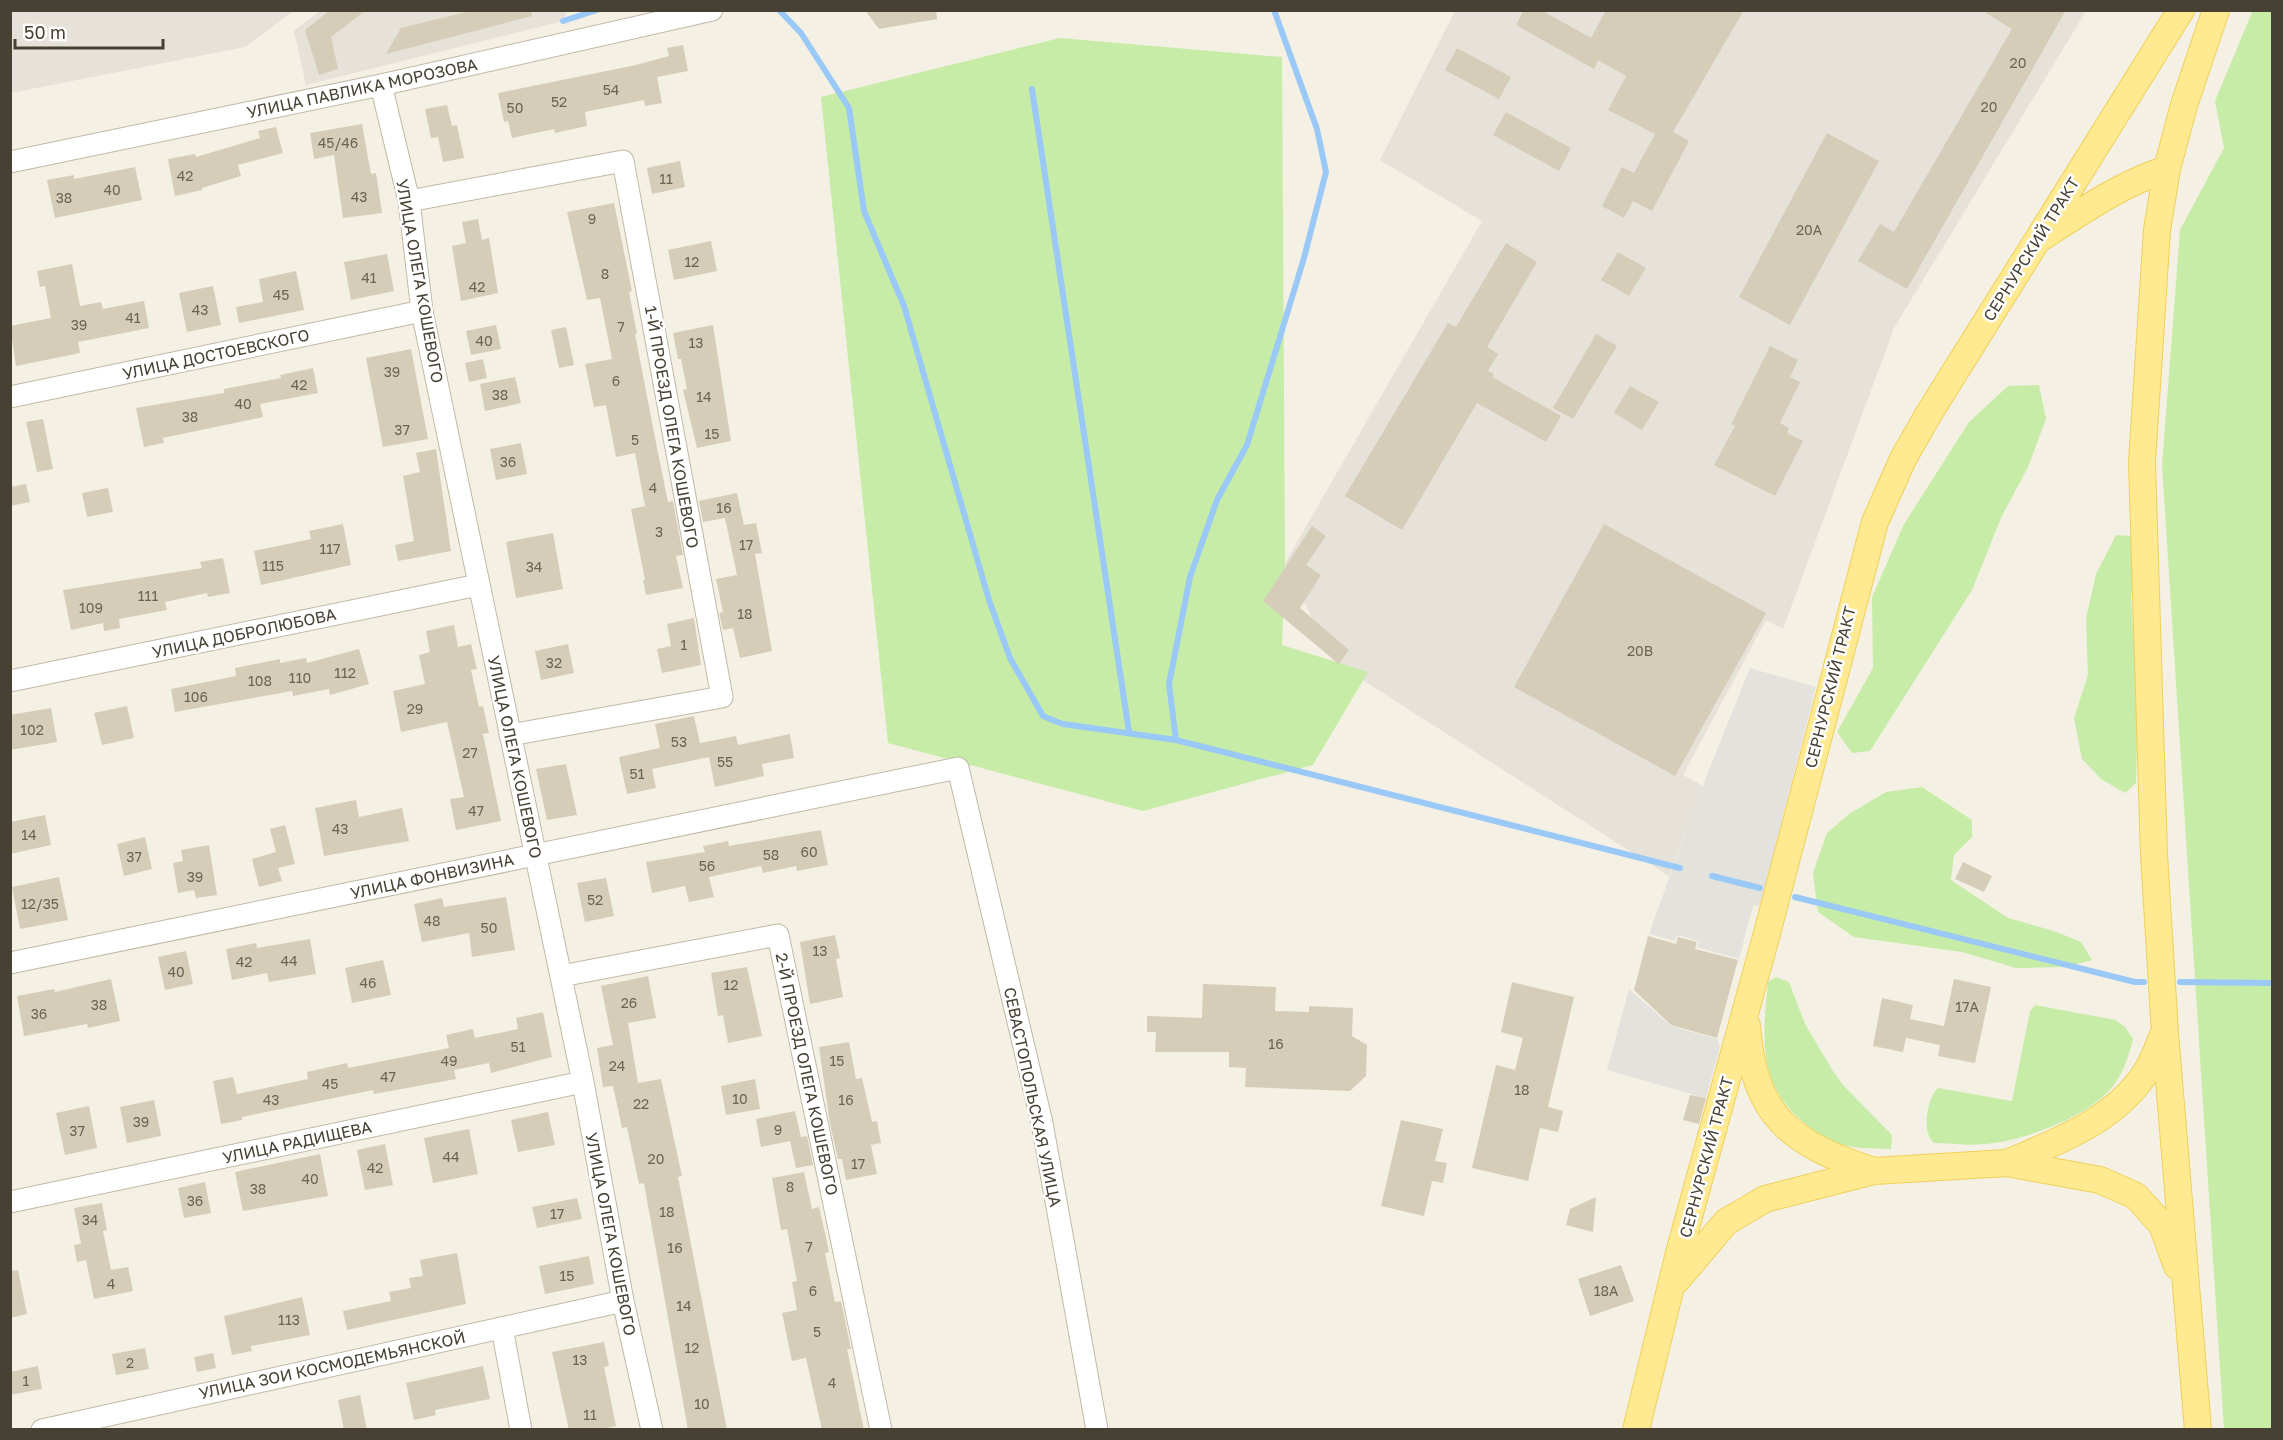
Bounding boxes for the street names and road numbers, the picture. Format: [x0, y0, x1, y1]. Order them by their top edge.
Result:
street label: УЛИЦА ПАВЛИКА МОРОЗОВА [245, 54, 479, 122]
street label: СЕРНУРСКИЙ ТРАКТ [1979, 173, 2083, 325]
street label: УЛИЦА ОЛЕГА КОШЕВОГО [392, 177, 448, 385]
street label: 1-Й ПРОЕЗД ОЛЕГА КОШЕВОГО [641, 304, 703, 550]
street label: УЛИЦА ДОСТОЕВСКОГО [121, 324, 311, 384]
street label: УЛИЦА ДОБРОЛЮБОВА [150, 604, 338, 662]
street label: СЕРНУРСКИЙ ТРАКТ [1800, 604, 1860, 770]
street label: УЛИЦА ОЛЕГА КОШЕВОГО [484, 654, 546, 860]
street label: УЛИЦА ФОНВИЗИНА [348, 849, 516, 903]
street label: 2-Й ПРОЕЗД ОЛЕГА КОШЕВОГО [771, 951, 843, 1197]
street label: СЕВАСТОПОЛЬСКАЯ УЛИЦА [1000, 985, 1066, 1209]
street label: СЕРНУРСКИЙ ТРАКТ [1675, 1074, 1737, 1240]
street label: УЛИЦА РАДИЩЕВА [221, 1116, 374, 1168]
street label: УЛИЦА ОЛЕГА КОШЕВОГО [581, 1131, 641, 1337]
street label: УЛИЦА ЗОИ КОСМОДЕМЬЯНСКОЙ [197, 1327, 467, 1403]

